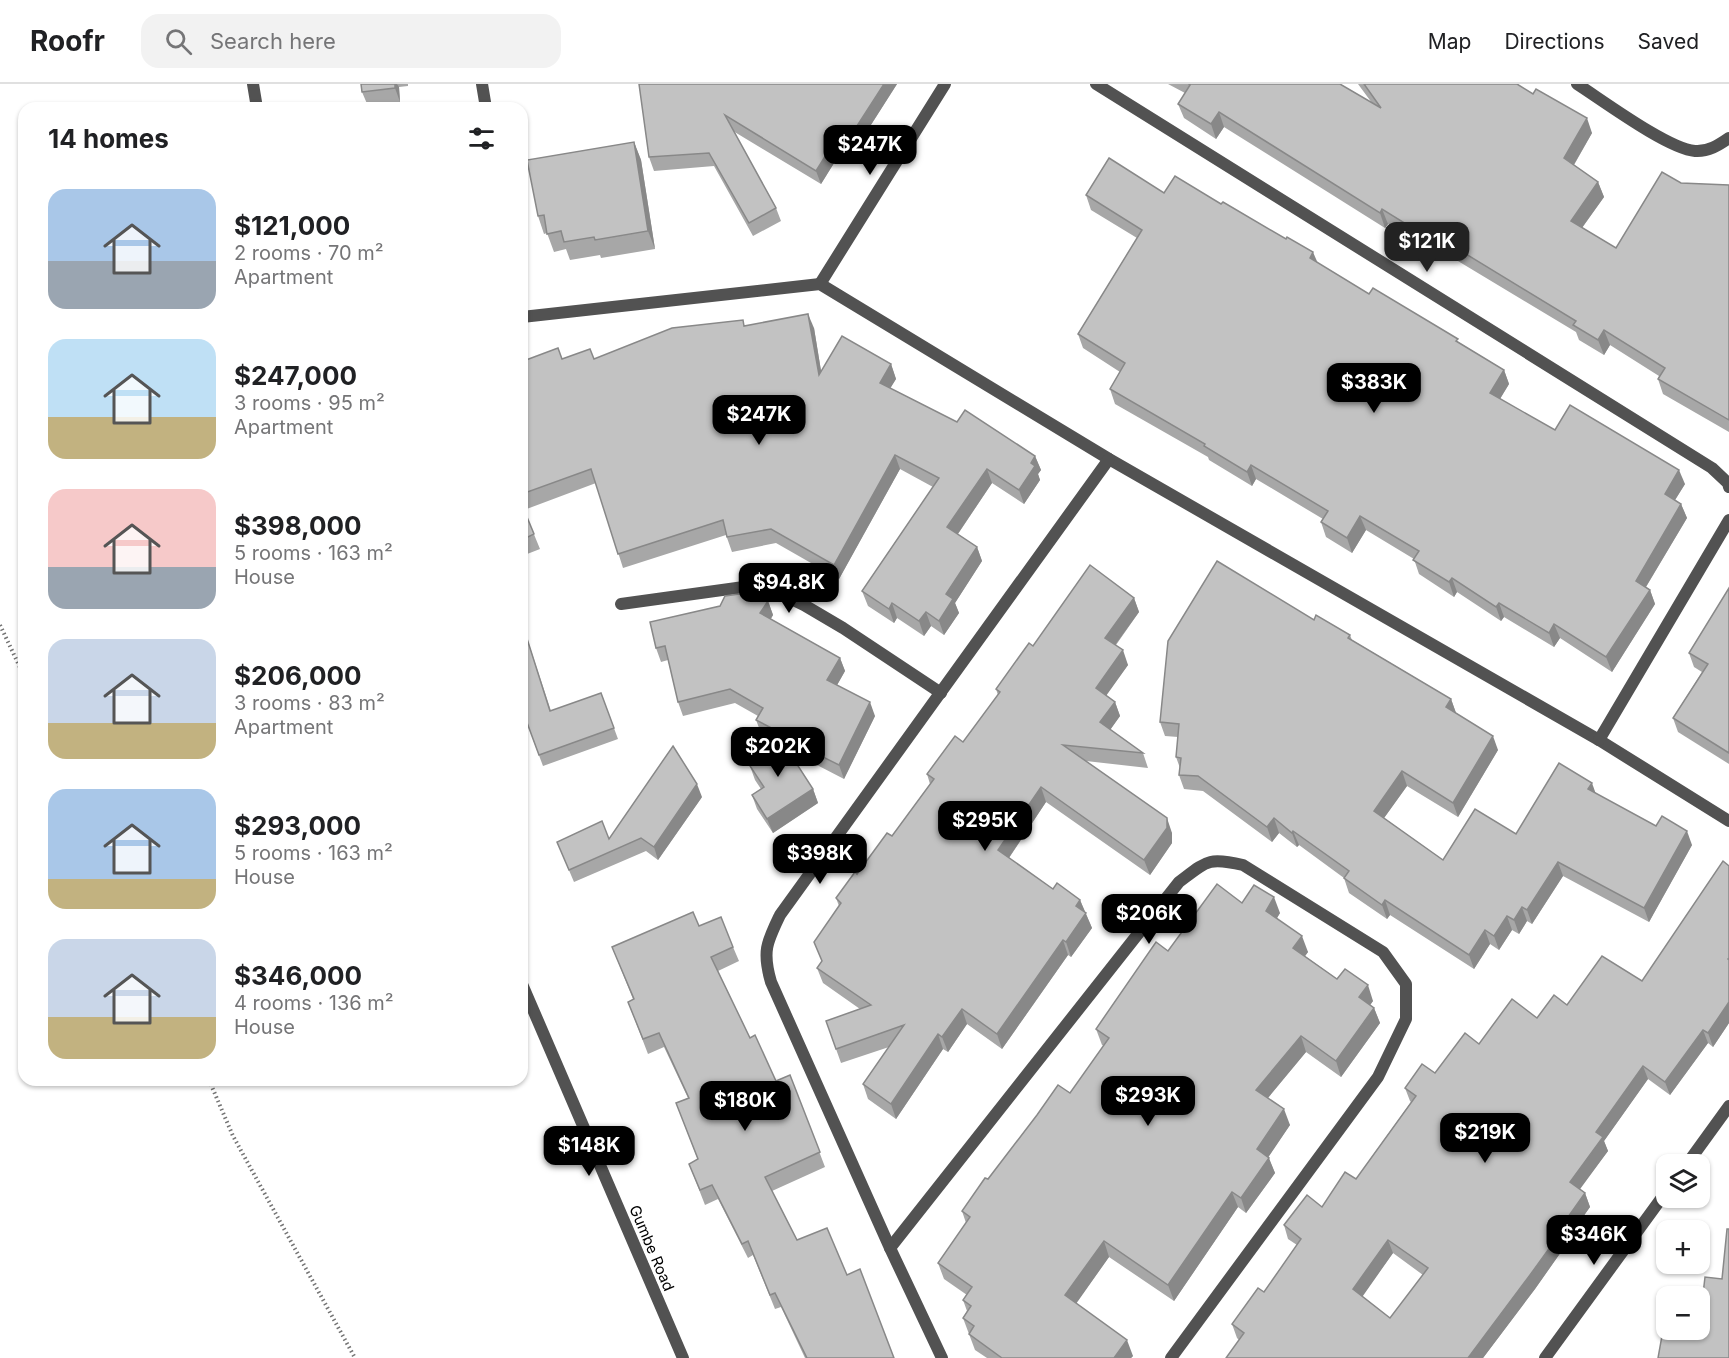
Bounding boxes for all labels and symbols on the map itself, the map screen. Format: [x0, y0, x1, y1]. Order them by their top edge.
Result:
pin: $247K [828, 125, 912, 176]
pin: $121K [1385, 222, 1469, 273]
pin: $383K [1332, 363, 1416, 414]
pin: $247K [717, 395, 801, 446]
pin: $94.8K [740, 563, 838, 614]
pin: $202K [736, 727, 820, 778]
pin: $295K [943, 801, 1027, 852]
pin: $398K [778, 834, 862, 885]
pin: $206K [1107, 894, 1191, 945]
pin: $293K [1106, 1076, 1190, 1127]
pin: $180K [703, 1081, 787, 1132]
pin: $219K [1443, 1113, 1527, 1164]
pin: $148K [547, 1126, 631, 1177]
street label: Gumbe Road [625, 1202, 679, 1294]
pin: $346K [1552, 1215, 1636, 1266]

